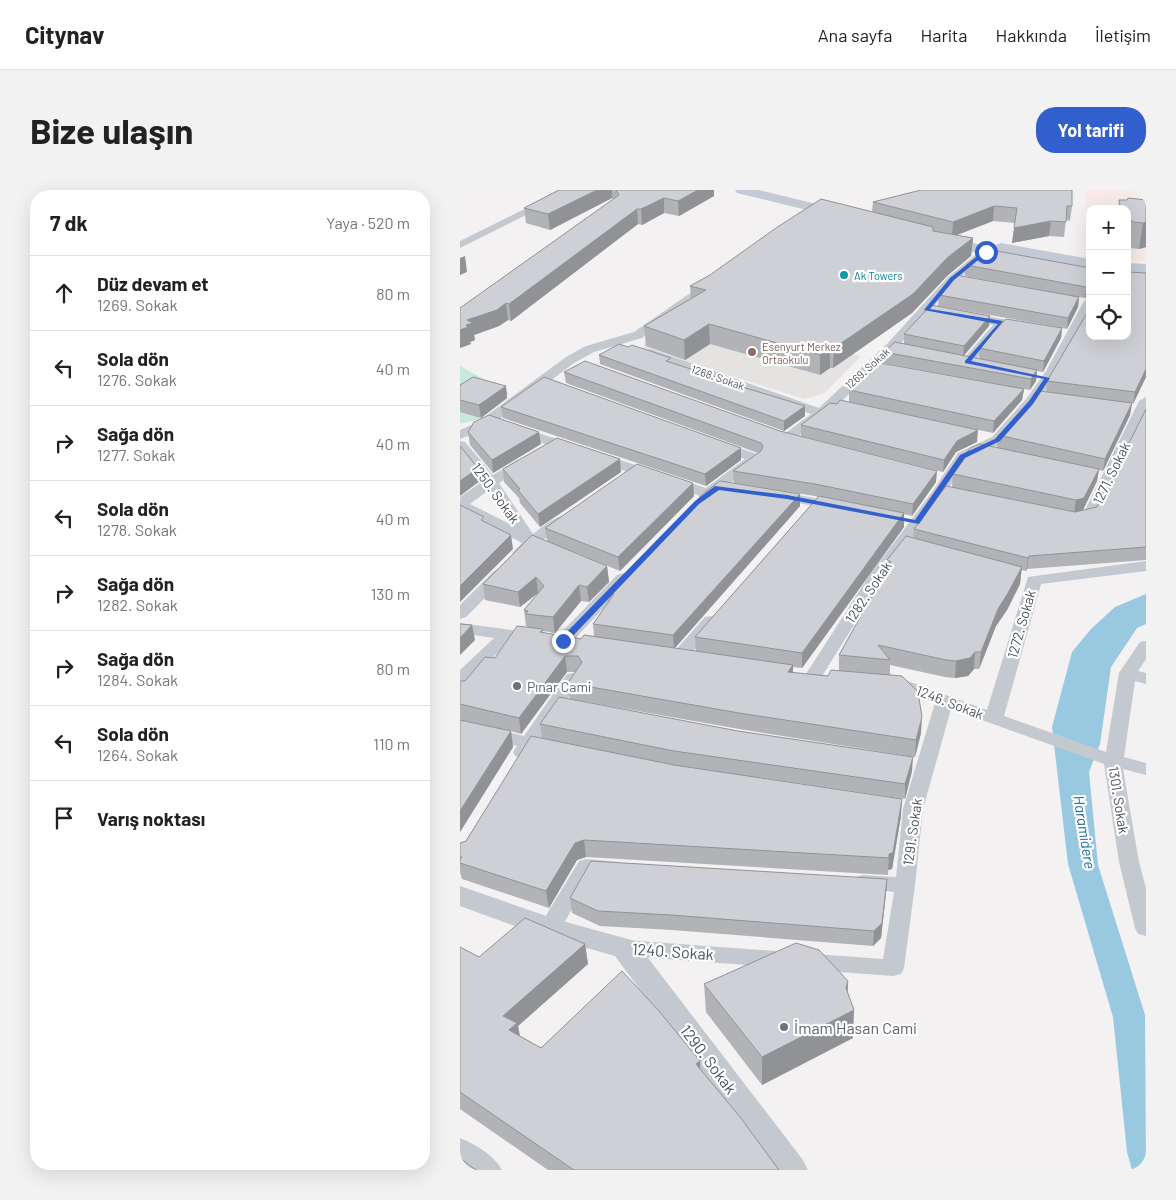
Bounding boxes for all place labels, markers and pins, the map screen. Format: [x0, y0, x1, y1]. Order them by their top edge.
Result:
marker: Ak Towers [838, 269, 850, 281]
place label: Ak Towers [854, 269, 903, 282]
place label: Esenyurt Merkez Ortaokulu [762, 340, 841, 366]
marker: Esenyurt Merkez Ortaokulu [746, 346, 758, 358]
place label: Pınar Cami [527, 678, 591, 695]
marker: Pınar Cami [511, 680, 523, 692]
place label: İmam Hasan Cami [794, 1018, 917, 1037]
marker: İmam Hasan Cami [778, 1021, 790, 1033]

